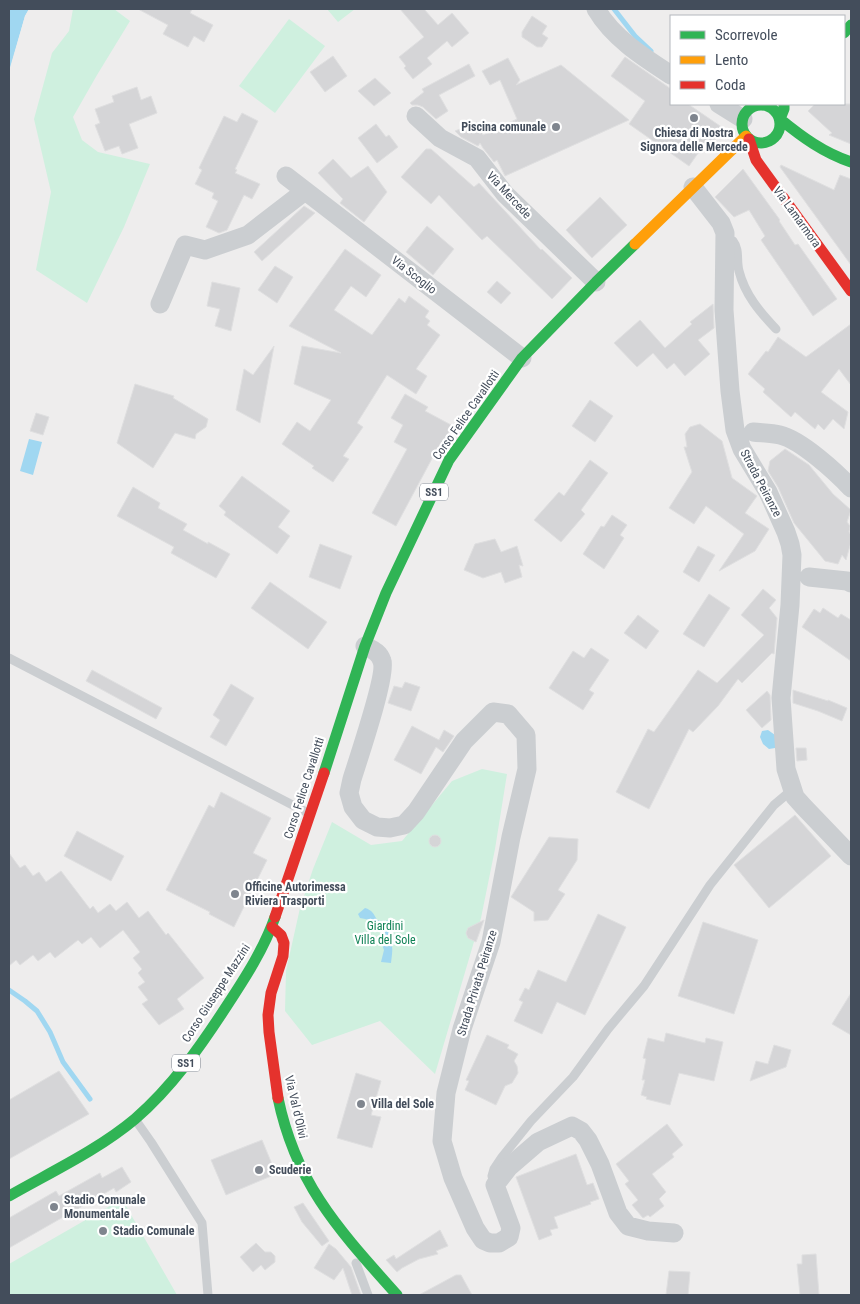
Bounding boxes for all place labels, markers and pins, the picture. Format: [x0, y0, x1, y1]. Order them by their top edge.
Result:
marker: Chiesa di Nostra Signora delle Mercede [688, 112, 700, 124]
place label: Piscina comunale [461, 120, 546, 134]
marker: Piscina comunale [550, 121, 562, 133]
place label: Chiesa di Nostra Signora delle Mercede [640, 126, 748, 154]
place label: Officine Autorimessa Riviera Trasporti [245, 880, 346, 908]
marker: Officine Autorimessa Riviera Trasporti [229, 888, 241, 900]
place label: Villa del Sole [371, 1097, 434, 1111]
marker: Villa del Sole [355, 1098, 367, 1110]
place label: Scuderie [269, 1163, 312, 1177]
marker: Scuderie [253, 1164, 265, 1176]
place label: Stadio Comunale Monumentale [64, 1193, 146, 1221]
marker: Stadio Comunale Monumentale [48, 1201, 60, 1213]
place label: Stadio Comunale [113, 1224, 195, 1238]
marker: Stadio Comunale [97, 1225, 109, 1237]

